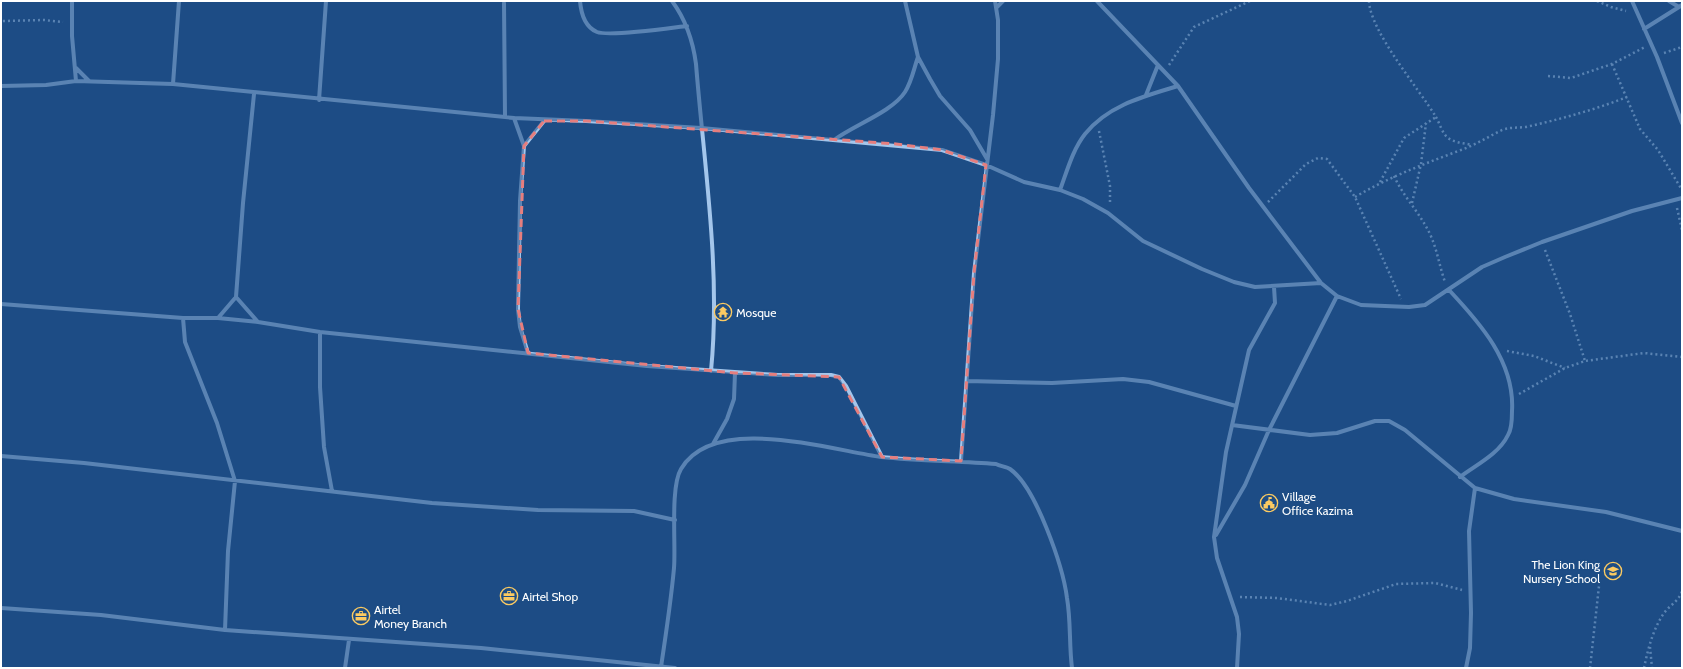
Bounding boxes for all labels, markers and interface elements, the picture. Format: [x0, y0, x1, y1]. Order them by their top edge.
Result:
temple icon: Mosque [713, 302, 733, 322]
place label: Mosque [736, 305, 776, 320]
place label: Village Office Kazima [1282, 489, 1353, 518]
public building icon: Village Office Kazima [1259, 493, 1279, 513]
place label: The Lion King Nursery School [1523, 557, 1601, 586]
school or university icon: The Lion King Nursery School [1603, 561, 1623, 581]
office icon: Airtel Shop [499, 586, 519, 606]
place label: Airtel Shop [522, 589, 578, 604]
place label: Airtel Money Branch [374, 602, 447, 631]
office icon: Airtel Money Branch [351, 606, 371, 626]

